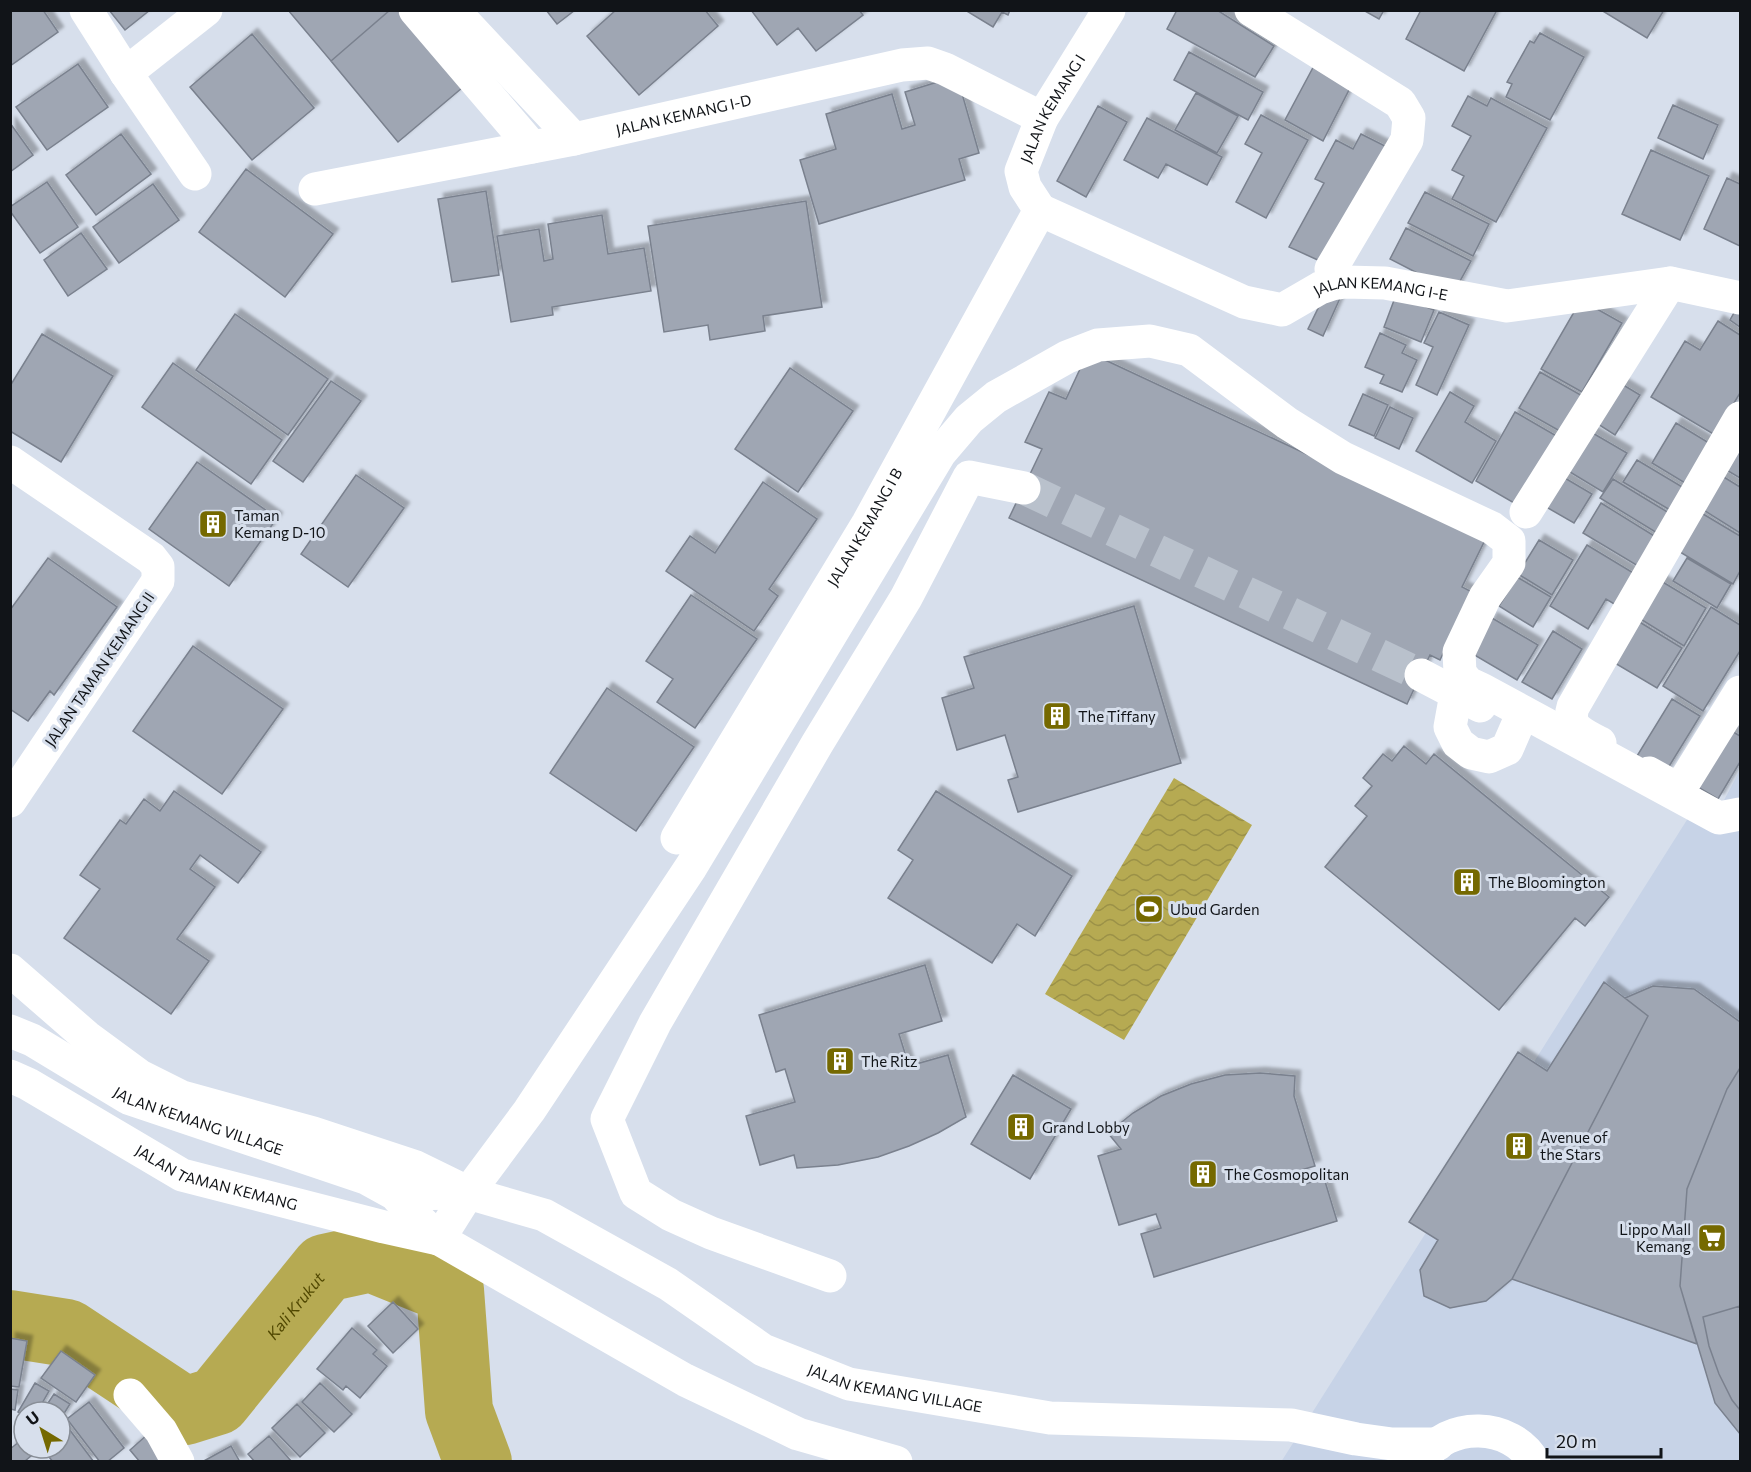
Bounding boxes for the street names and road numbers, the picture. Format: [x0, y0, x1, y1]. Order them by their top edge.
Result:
street label: JALAN KEMANG I [1016, 51, 1088, 165]
street label: JALAN KEMANG I-D [614, 90, 753, 138]
street label: JALAN KEMANG I-E [1310, 273, 1449, 304]
street label: JALAN KEMANG I B [823, 465, 906, 589]
street label: JALAN TAMAN KEMANG II [40, 588, 158, 750]
street label: JALAN KEMANG VILLAGE [110, 1082, 286, 1159]
street label: JALAN TAMAN KEMANG [132, 1141, 300, 1213]
street label: JALAN KEMANG VILLAGE [805, 1360, 984, 1415]

